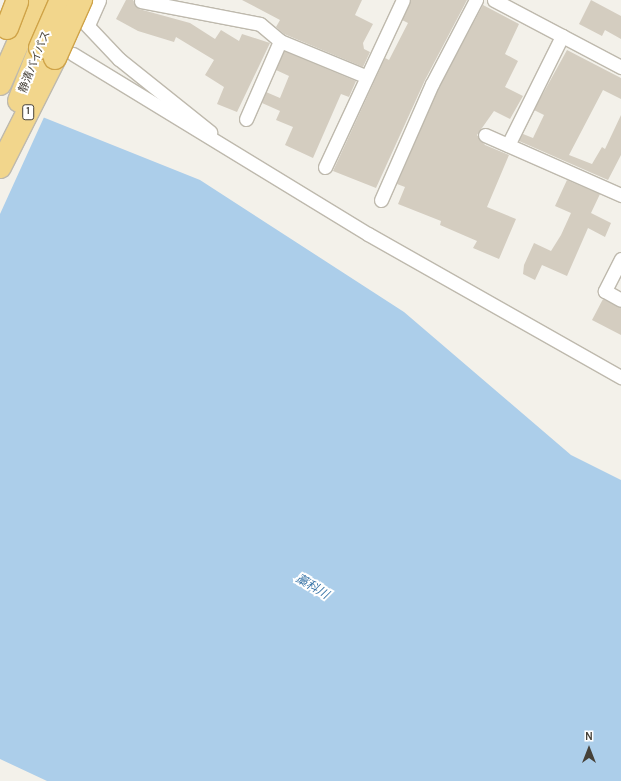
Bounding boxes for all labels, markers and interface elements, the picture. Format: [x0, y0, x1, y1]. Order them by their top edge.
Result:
street label: 静清バイパス [17, 29, 53, 95]
road number: 1 [22, 104, 34, 120]
water label: 藁科川 [293, 572, 331, 602]
north arrow [569, 729, 609, 769]
text: N [585, 730, 593, 743]

